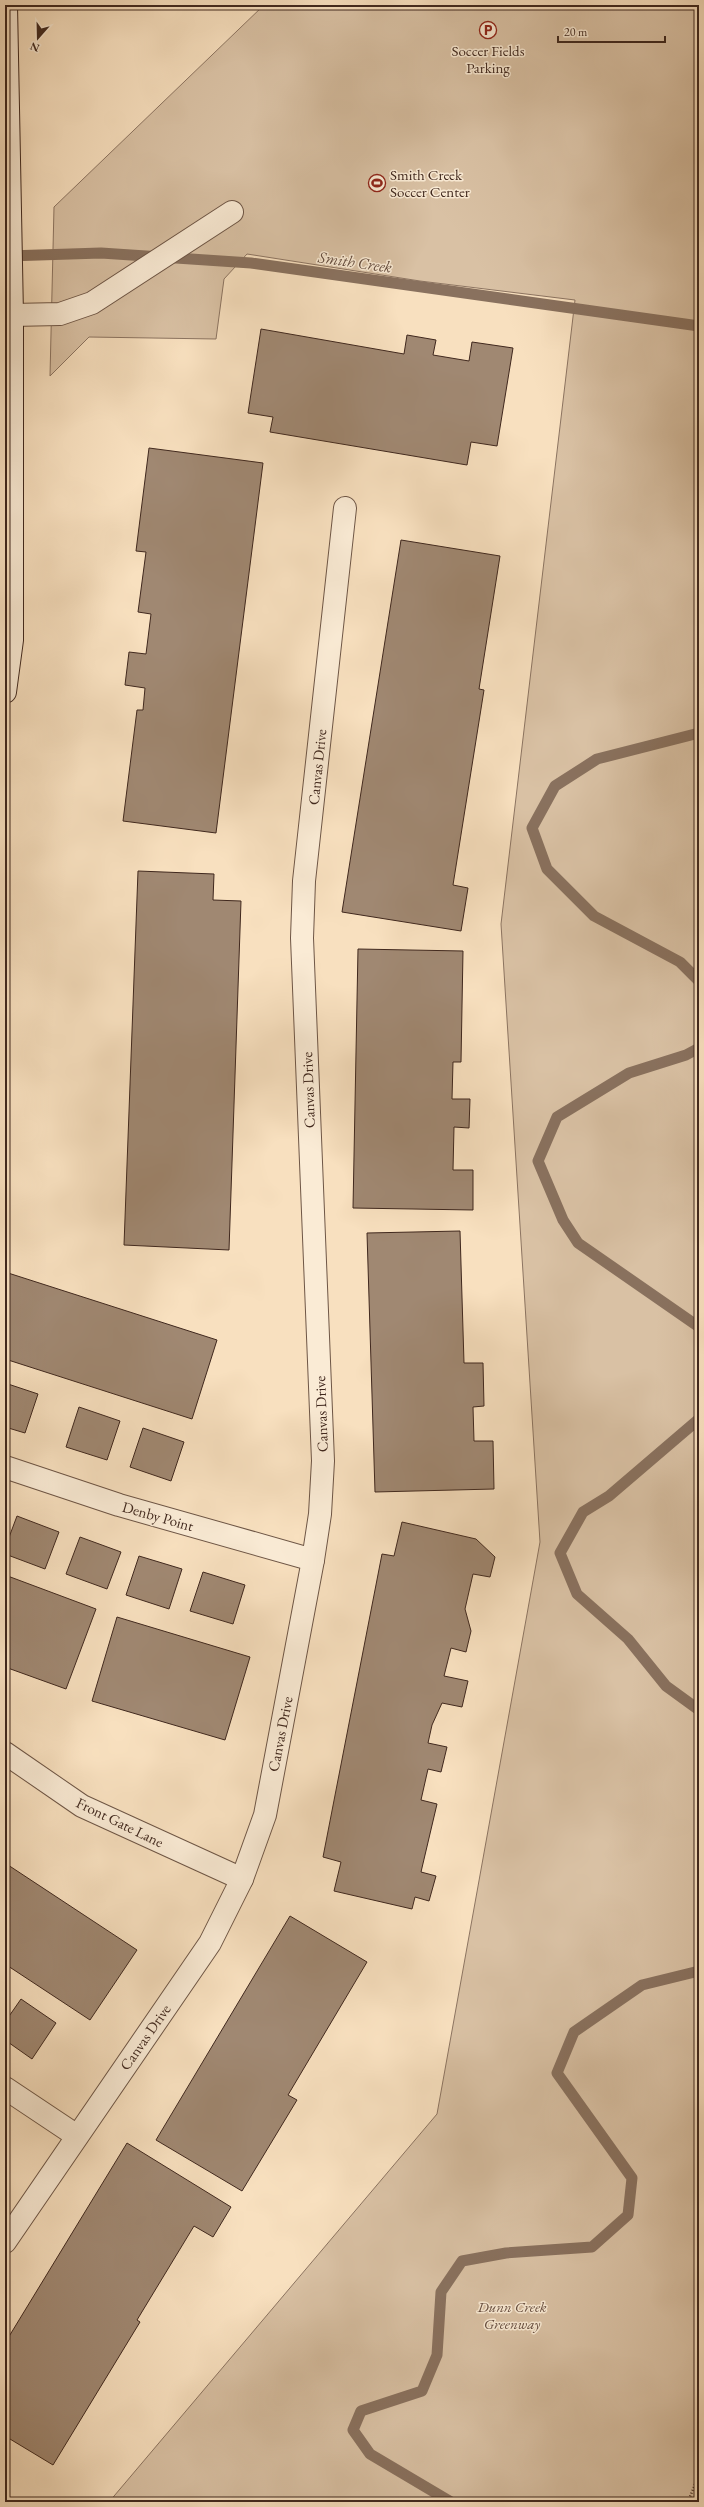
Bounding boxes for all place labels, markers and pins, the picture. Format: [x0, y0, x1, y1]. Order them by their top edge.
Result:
parking icon: Soccer Fields Parking [478, 20, 498, 40]
place label: Soccer Fields Parking [451, 41, 525, 77]
place label: Smith Creek Soccer Center [390, 165, 470, 201]
sports icon: Smith Creek Soccer Center [367, 173, 387, 193]

